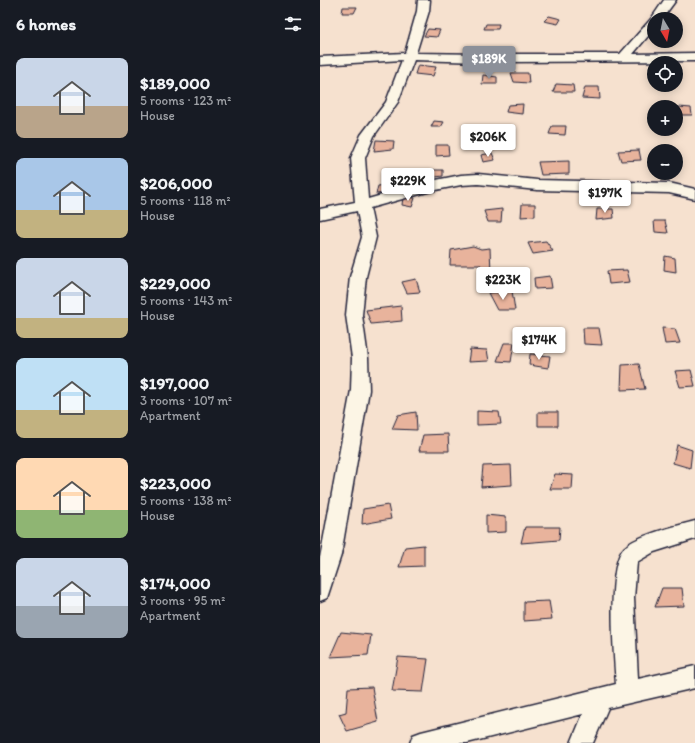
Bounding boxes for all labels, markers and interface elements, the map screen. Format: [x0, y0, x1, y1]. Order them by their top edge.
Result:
north arrow [647, 12, 683, 48]
map controls [647, 12, 683, 180]
icon: filters [282, 13, 304, 35]
text: 6 homes [16, 14, 76, 34]
pin: $189K [461, 46, 517, 80]
text: $189K [472, 51, 506, 66]
button: locate [647, 56, 683, 92]
text: $189,000 [140, 73, 210, 93]
icon: home [48, 74, 96, 122]
text: 5 rooms · 123 m² [140, 93, 231, 108]
button: + [647, 100, 683, 136]
text: House [140, 108, 175, 123]
pin: $206K [460, 124, 516, 158]
text: $206K [470, 129, 506, 144]
button: − [647, 144, 683, 180]
pin: $229K [380, 168, 436, 202]
text: $206,000 [140, 173, 212, 193]
text: $229K [390, 173, 426, 188]
icon: home [48, 174, 96, 222]
pin: $197K [577, 180, 633, 214]
text: $197K [588, 185, 622, 200]
text: 5 rooms · 118 m² [140, 193, 231, 208]
text: House [140, 208, 175, 223]
pin: $223K [475, 267, 531, 301]
text: $223K [485, 272, 521, 287]
text: $229,000 [140, 273, 211, 293]
icon: home [48, 274, 96, 322]
text: 5 rooms · 143 m² [140, 293, 232, 308]
text: House [140, 308, 175, 323]
pin: $174K [511, 327, 567, 361]
text: $174K [521, 332, 557, 347]
text: $197,000 [140, 373, 209, 393]
icon: home [48, 374, 96, 422]
text: 3 rooms · 107 m² [140, 393, 232, 408]
text: Apartment [140, 408, 201, 423]
text: $223,000 [140, 473, 211, 493]
icon: home [48, 474, 96, 522]
text: 5 rooms · 138 m² [140, 493, 232, 508]
text: House [140, 508, 175, 523]
text: $174,000 [140, 573, 211, 593]
icon: home [48, 574, 96, 622]
text: 3 rooms · 95 m² [140, 593, 225, 608]
text: Apartment [140, 608, 201, 623]

